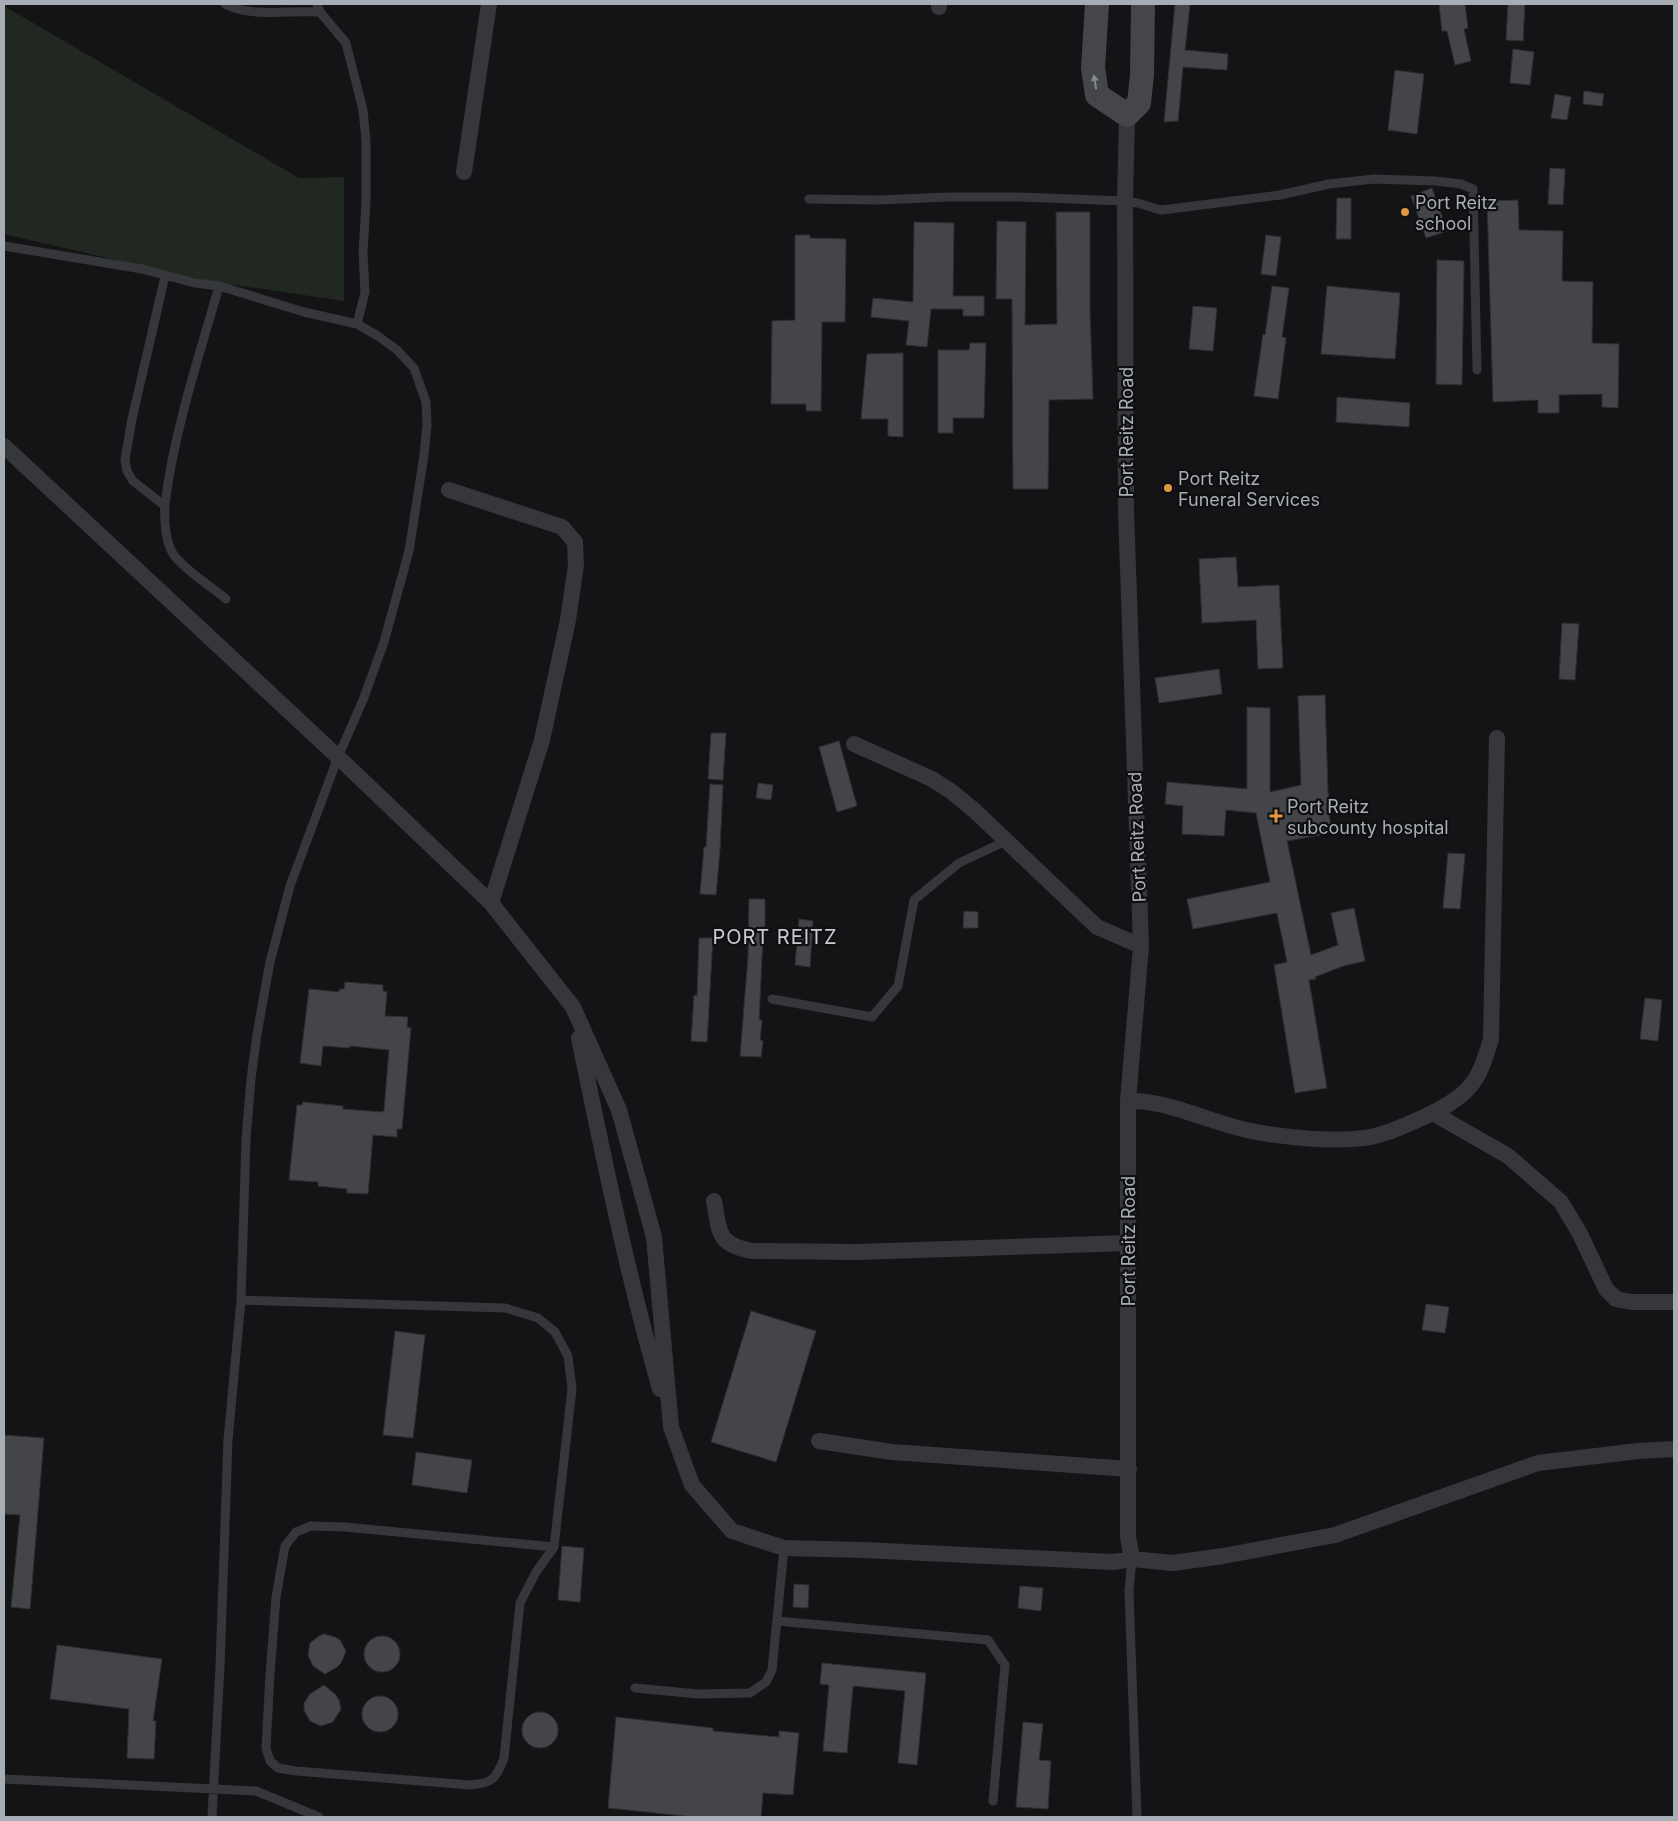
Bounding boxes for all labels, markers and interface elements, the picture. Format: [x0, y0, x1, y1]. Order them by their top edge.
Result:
one-way arrow [1091, 74, 1099, 90]
place label: Port Reitz school [1415, 192, 1497, 234]
marker: Port Reitz school [1399, 206, 1411, 218]
street label: Port Reitz Road [1116, 367, 1137, 497]
place label: Port Reitz Funeral Services [1178, 468, 1320, 510]
marker: Port Reitz Funeral Services [1162, 482, 1174, 494]
street label: Port Reitz Road [1124, 771, 1150, 903]
place label: Port Reitz subcounty hospital [1287, 796, 1449, 838]
marker: Port Reitz subcounty hospital [1269, 809, 1283, 823]
district label: PORT REITZ [712, 925, 838, 949]
street label: Port Reitz Road [1118, 1176, 1139, 1306]

